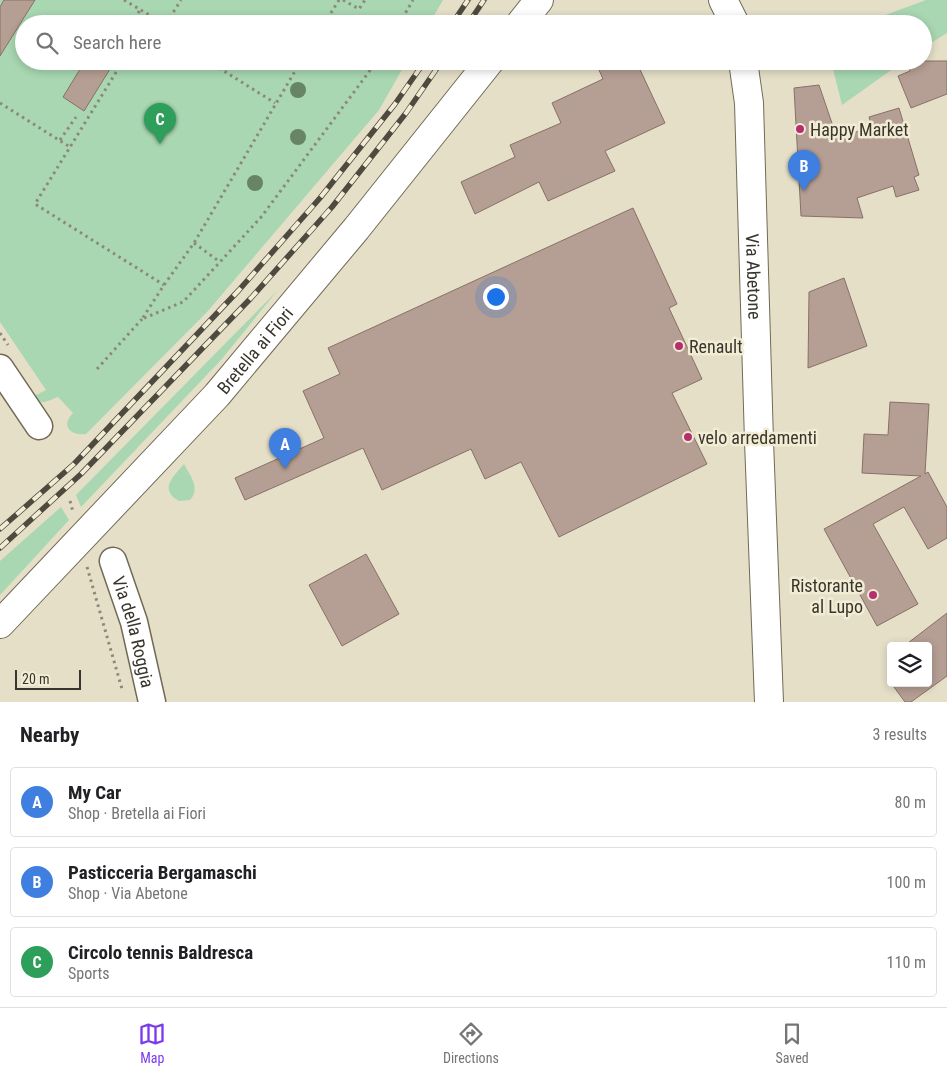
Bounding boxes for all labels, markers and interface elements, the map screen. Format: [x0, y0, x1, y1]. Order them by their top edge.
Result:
search box [15, 15, 932, 70]
icon: search [33, 29, 61, 57]
text: Search here [73, 31, 161, 54]
pin: C [144, 103, 176, 144]
place label: Happy Market [810, 119, 908, 140]
marker: Happy Market [794, 123, 806, 135]
pin: B [788, 150, 820, 191]
street label: Via Abetone [742, 233, 766, 320]
your location [483, 284, 509, 310]
street label: Bretella ai Fiori [212, 302, 297, 398]
place label: Renault [689, 336, 743, 357]
marker: Renault [673, 340, 685, 352]
place label: velo arredamenti [698, 427, 817, 448]
pin: A [269, 428, 301, 469]
marker: velo arredamenti [682, 431, 694, 443]
street label: Via della Roggia [109, 573, 159, 689]
place label: Ristorante al Lupo [791, 575, 863, 617]
marker: Ristorante al Lupo [867, 589, 879, 601]
map controls [887, 642, 932, 687]
button: layers [887, 642, 932, 687]
scale bar [15, 667, 81, 690]
text: 20 m [22, 671, 50, 687]
text: Nearby [20, 723, 79, 747]
text: 3 results [872, 725, 927, 744]
text: My Car [68, 781, 121, 804]
text: A [32, 793, 42, 812]
text: 80 m [894, 793, 926, 812]
text: Shop · Bretella ai Fiori [68, 804, 206, 823]
text: Pasticceria Bergamaschi [68, 861, 257, 884]
text: B [33, 873, 41, 892]
text: 100 m [887, 873, 926, 892]
text: Shop · Via Abetone [68, 884, 188, 903]
text: Circolo tennis Baldresca [68, 941, 253, 964]
text: C [32, 953, 42, 972]
text: 110 m [887, 953, 926, 972]
text: Sports [68, 964, 110, 983]
tab: Map [138, 1020, 166, 1066]
tab: Directions [443, 1020, 499, 1066]
tab: Saved [775, 1020, 809, 1066]

